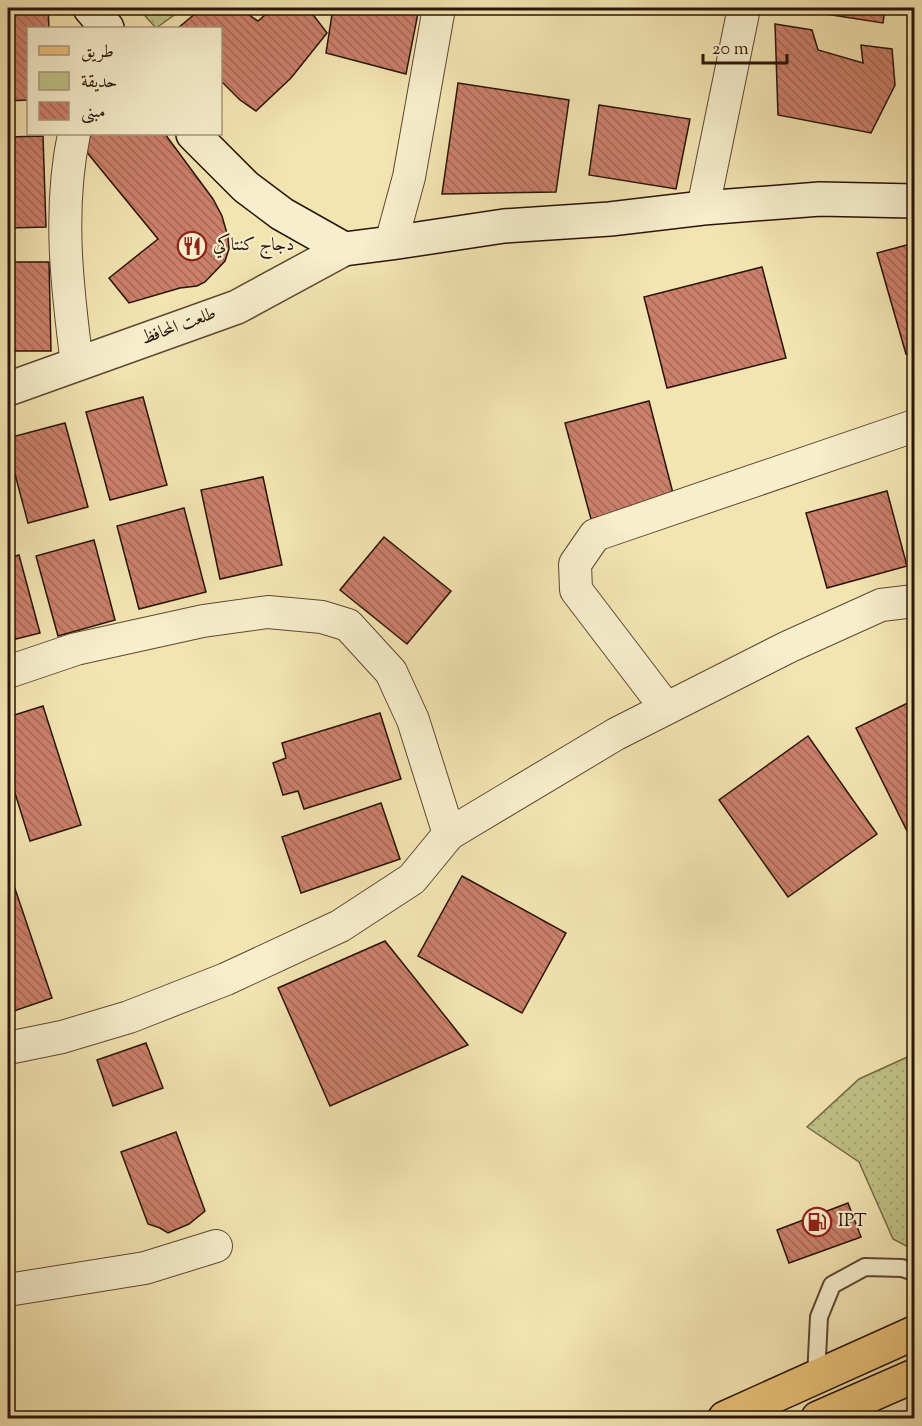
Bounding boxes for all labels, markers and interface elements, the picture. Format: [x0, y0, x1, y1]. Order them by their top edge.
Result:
legend [27, 27, 222, 135]
scale bar [703, 27, 787, 65]
text: 20 m [712, 37, 749, 63]
text: طريق [81, 40, 114, 66]
text: حديقة [81, 70, 117, 96]
text: مبنى [81, 100, 106, 126]
restaurant icon: دجاج كنتاكي [176, 230, 208, 262]
place label: دجاج كنتاكي [213, 232, 294, 260]
street label: طلعت المحافظ [138, 301, 220, 353]
fuel station icon: IPT [801, 1206, 833, 1238]
place label: IPT [838, 1209, 867, 1235]

